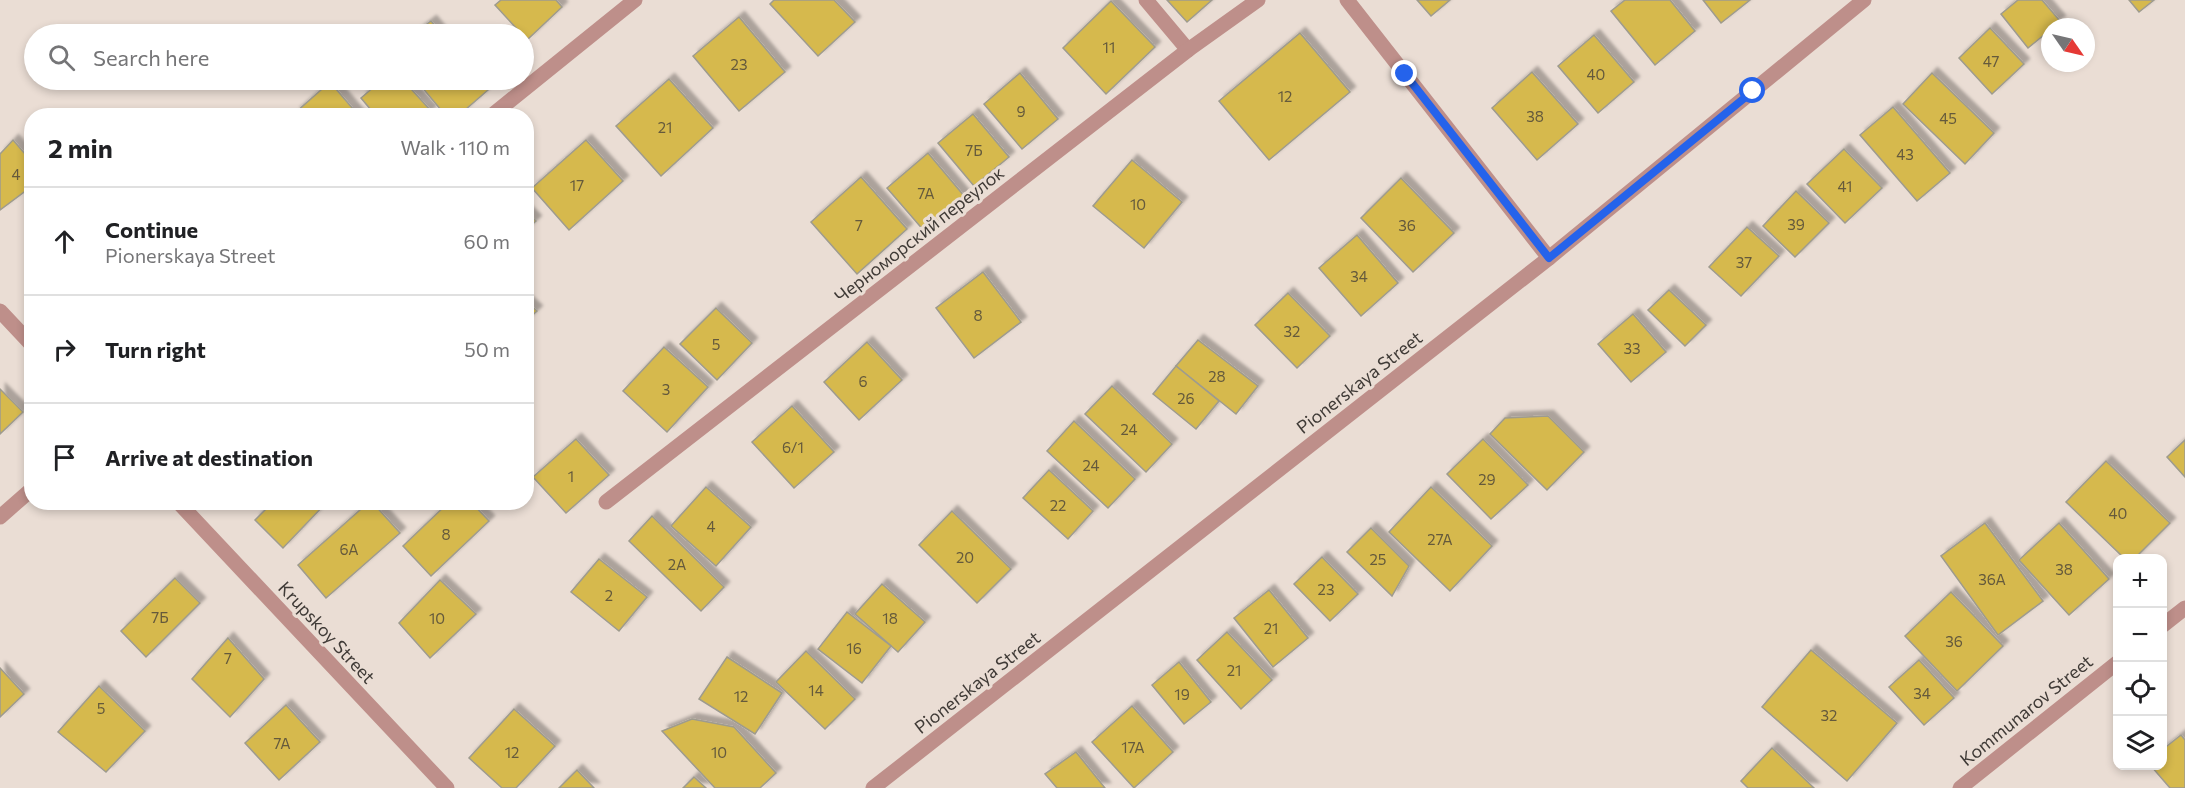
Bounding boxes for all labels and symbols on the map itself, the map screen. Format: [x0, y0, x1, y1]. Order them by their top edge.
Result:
north arrow [2041, 18, 2095, 72]
house number: 11 [1103, 38, 1115, 56]
house number: 47 [1983, 52, 1999, 70]
house number: 23 [731, 55, 747, 73]
route end [1391, 60, 1417, 86]
house number: 40 [1587, 65, 1605, 83]
route start [1739, 77, 1765, 103]
house number: 12 [1278, 87, 1292, 105]
house number: 9 [1016, 102, 1026, 120]
house number: 38 [1526, 107, 1544, 125]
house number: 45 [1939, 109, 1957, 127]
house number: 21 [658, 118, 672, 136]
house number: 7Б [965, 141, 983, 159]
house number: 43 [1896, 145, 1914, 163]
street label: Черноморский переулок [830, 161, 1008, 307]
house number: 4 [12, 165, 21, 183]
house number: 17 [570, 176, 584, 194]
house number: 41 [1838, 177, 1852, 195]
house number: 7А [917, 184, 935, 202]
house number: 10 [1130, 195, 1146, 213]
house number: 39 [1787, 215, 1805, 233]
house number: 7 [855, 216, 863, 234]
house number: 36 [1398, 216, 1416, 234]
house number: 37 [1736, 253, 1752, 271]
house number: 34 [1350, 267, 1368, 285]
house number: 8 [973, 306, 983, 324]
house number: 32 [1284, 322, 1300, 340]
street label: Pionerskaya Street [1292, 326, 1426, 438]
house number: 5 [712, 335, 720, 353]
house number: 33 [1623, 339, 1641, 357]
house number: 28 [1208, 367, 1226, 385]
house number: 6 [858, 372, 868, 390]
house number: 3 [662, 380, 670, 398]
house number: 26 [1177, 389, 1195, 407]
house number: 24 [1120, 420, 1138, 438]
house number: 6/1 [782, 438, 804, 456]
house number: 24 [1082, 456, 1100, 474]
house number: 1 [568, 467, 574, 485]
house number: 29 [1478, 470, 1496, 488]
house number: 22 [1050, 496, 1066, 514]
house number: 40 [2109, 504, 2127, 522]
house number: 4 [707, 517, 716, 535]
house number: 8 [441, 525, 451, 543]
house number: 27А [1427, 530, 1453, 548]
house number: 6А [339, 540, 359, 558]
house number: 20 [956, 548, 974, 566]
house number: 25 [1370, 550, 1386, 568]
house number: 2А [668, 555, 686, 573]
house number: 38 [2055, 560, 2073, 578]
house number: 36А [1978, 570, 2006, 588]
street label: Krupskoy Street [274, 576, 380, 688]
house number: 23 [1318, 580, 1334, 598]
house number: 2 [605, 586, 613, 604]
house number: 7Б [151, 608, 169, 626]
house number: 10 [429, 609, 445, 627]
house number: 18 [882, 609, 898, 627]
house number: 21 [1264, 619, 1278, 637]
street label: Pionerskaya Street [910, 626, 1044, 738]
house number: 36 [1945, 632, 1963, 650]
house number: 16 [846, 639, 862, 657]
house number: 7 [224, 649, 232, 667]
street label: Kommunarov Street [1955, 650, 2097, 770]
house number: 21 [1227, 661, 1241, 679]
house number: 14 [808, 681, 824, 699]
house number: 34 [1913, 684, 1931, 702]
house number: 19 [1174, 685, 1190, 703]
house number: 12 [734, 687, 748, 705]
house number: 5 [97, 699, 105, 717]
house number: 32 [1821, 706, 1837, 724]
house number: 7А [273, 734, 291, 752]
house number: 17А [1121, 738, 1145, 756]
house number: 12 [505, 743, 519, 761]
house number: 10 [711, 743, 727, 761]

